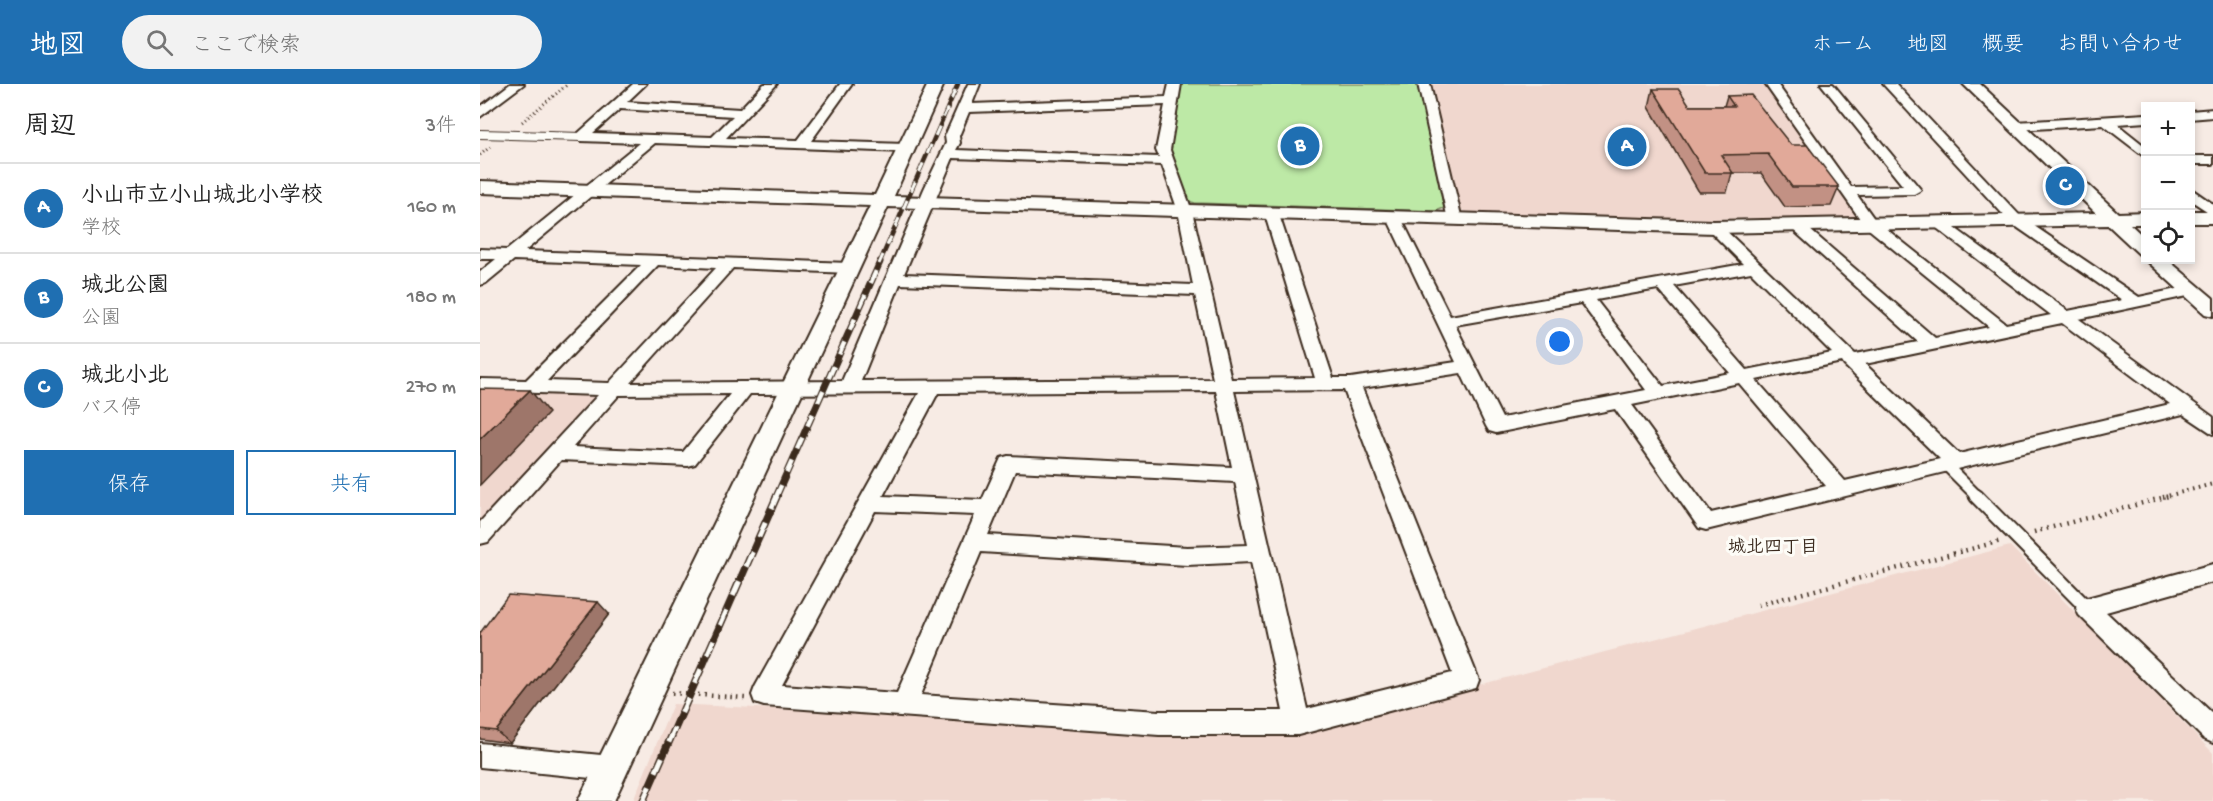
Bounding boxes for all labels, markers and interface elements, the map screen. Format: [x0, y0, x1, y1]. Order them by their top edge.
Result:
search box [122, 15, 542, 69]
icon: search [143, 26, 176, 59]
text: 地図 [30, 31, 86, 64]
text: ここで検索 [191, 34, 301, 60]
text: ホーム [1812, 34, 1874, 59]
text: 地図 [1907, 34, 1949, 59]
text: 概要 [1982, 34, 2024, 59]
text: お問い合わせ [2057, 34, 2183, 59]
map controls [2141, 102, 2195, 264]
button: + [2141, 102, 2195, 156]
text: 周辺 [24, 113, 76, 144]
text: 3件 [426, 116, 456, 139]
pin: B [1280, 124, 1320, 168]
pin: A [1608, 124, 1646, 170]
button: − [2141, 156, 2195, 210]
pin: C [2046, 164, 2084, 208]
text: 小山市立小山城北小学校 [81, 184, 323, 210]
text: A [38, 197, 49, 220]
text: 160 m [407, 197, 456, 220]
button: locate [2141, 210, 2195, 264]
text: 学校 [81, 218, 121, 241]
text: 城北公園 [81, 274, 169, 300]
text: B [38, 287, 49, 310]
text: 180 m [407, 287, 456, 310]
text: 公園 [81, 308, 121, 331]
your location [1545, 327, 1574, 356]
text: 城北小北 [81, 364, 169, 390]
text: C [38, 377, 49, 400]
text: 270 m [406, 377, 456, 400]
text: バス停 [81, 398, 141, 421]
button: 保存 [24, 450, 234, 515]
button: 共有 [246, 450, 456, 515]
district label: 城北四丁目 [1728, 537, 1818, 559]

